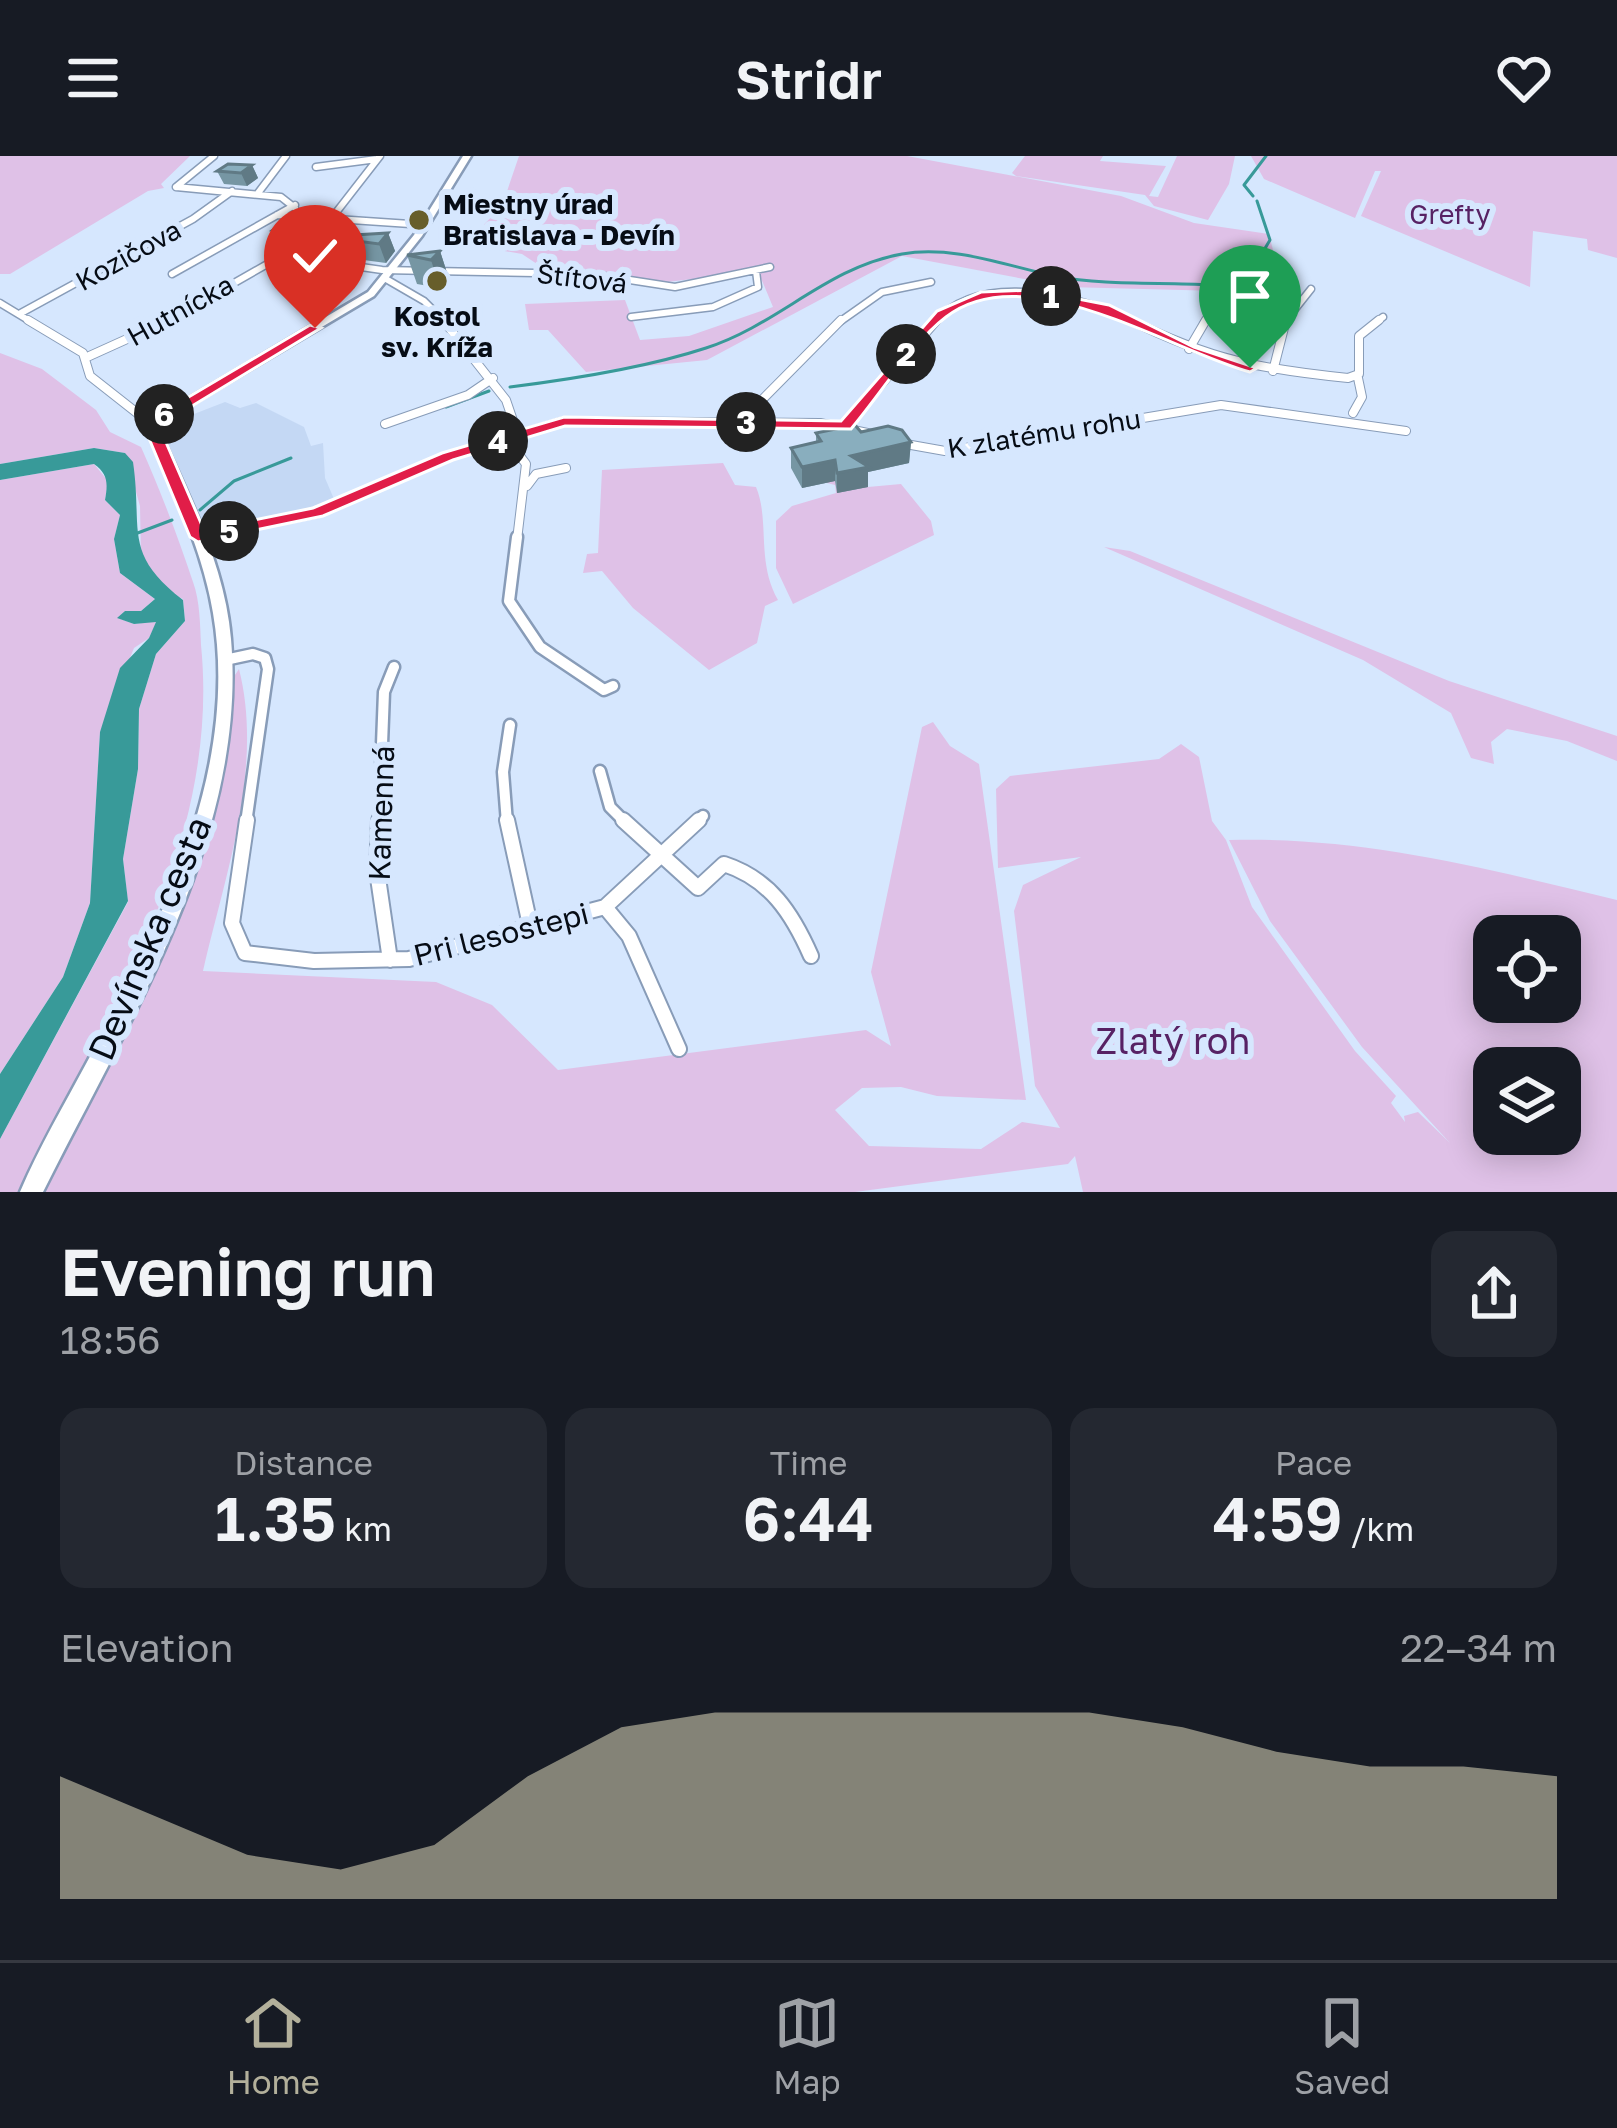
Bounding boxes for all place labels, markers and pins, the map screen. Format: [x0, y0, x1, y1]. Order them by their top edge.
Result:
place label: Miestny úrad Bratislava - Devín [443, 188, 675, 251]
pin [264, 205, 366, 328]
marker: Miestny úrad Bratislava - Devín [406, 207, 432, 233]
pin [1199, 245, 1301, 368]
pin: 1 [1021, 266, 1081, 326]
marker: Kostol sv. Kríža [424, 268, 450, 294]
place label: Kostol sv. Kríža [381, 300, 493, 363]
pin: 2 [876, 324, 936, 384]
pin: 6 [134, 384, 194, 444]
pin: 3 [716, 392, 776, 452]
pin: 4 [468, 411, 528, 471]
pin: 5 [199, 501, 259, 561]

